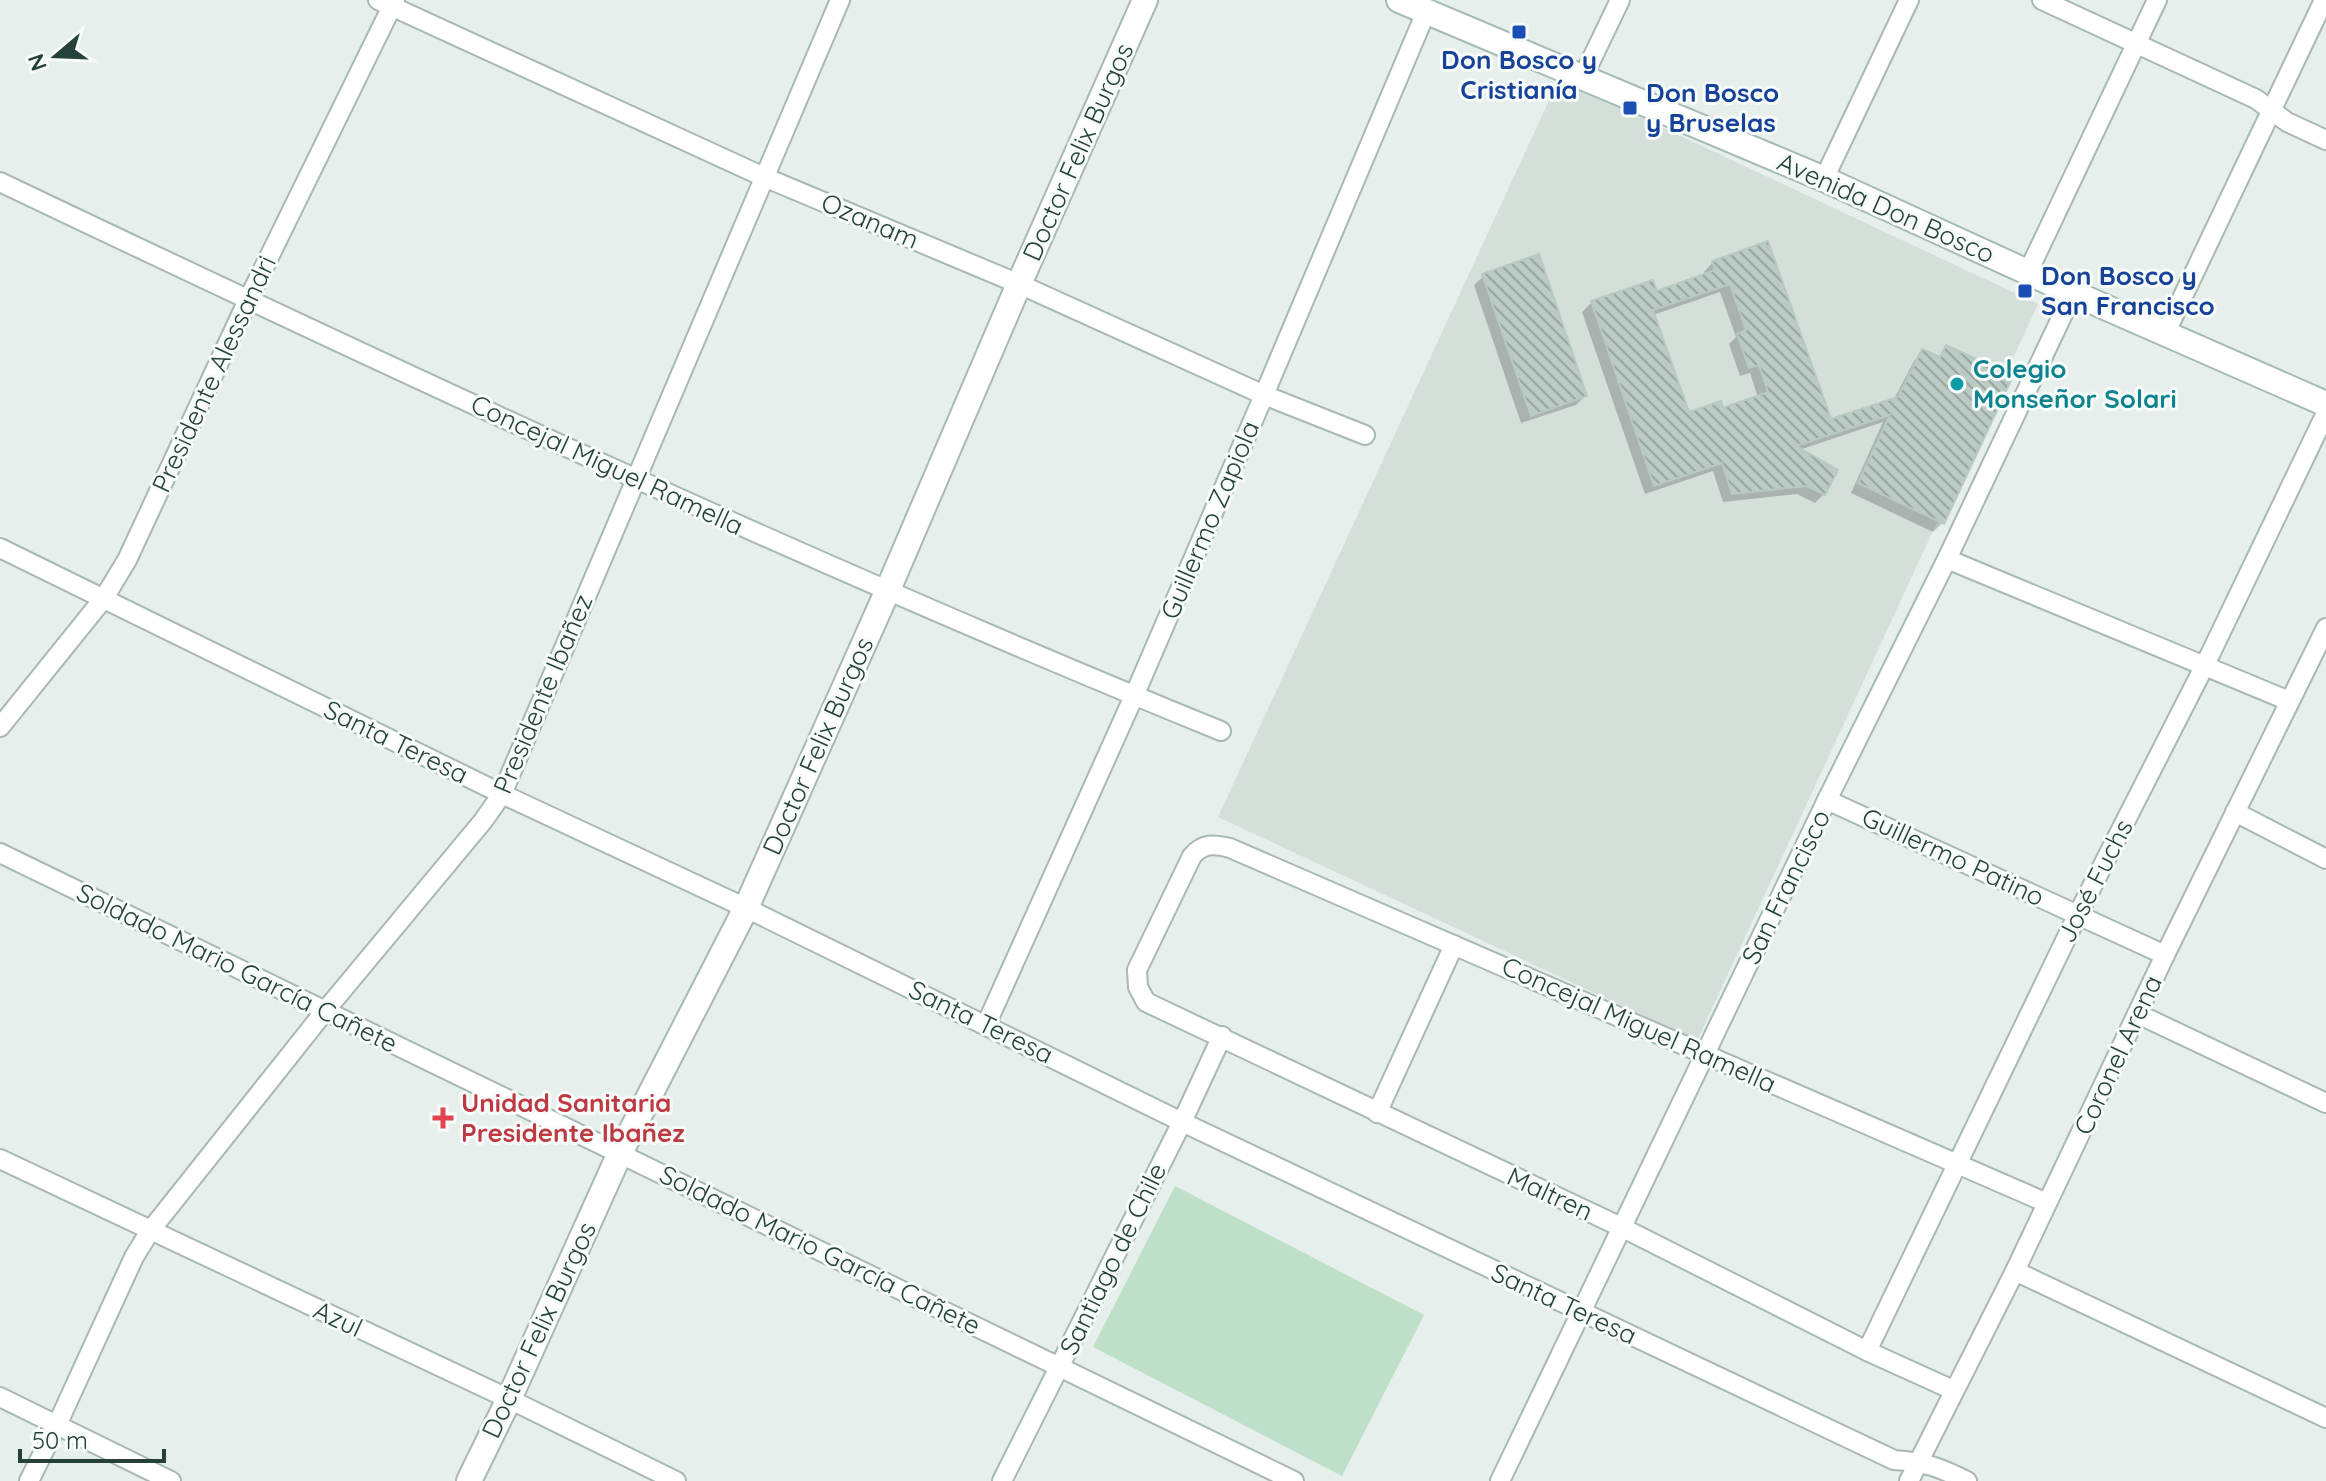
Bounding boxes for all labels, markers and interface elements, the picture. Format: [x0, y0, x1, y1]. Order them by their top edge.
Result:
north arrow [16, 16, 96, 96]
marker: Don Bosco y Cristianía [1510, 23, 1528, 41]
street label: Doctor Felix Burgos [1015, 38, 1140, 266]
place label: Don Bosco y Cristianía [1441, 43, 1597, 106]
text: N [21, 50, 53, 75]
place label: Don Bosco y Bruselas [1646, 76, 1779, 139]
marker: Don Bosco y Bruselas [1621, 99, 1639, 117]
street label: Avenida Don Bosco [1772, 145, 2000, 270]
street label: Ozanam [817, 185, 924, 256]
street label: Presidente Alessandri [144, 250, 283, 497]
place label: Don Bosco y San Francisco [2041, 259, 2215, 322]
marker: Don Bosco y San Francisco [2016, 282, 2034, 300]
place label: Colegio Monseñor Solari [1973, 352, 2177, 415]
marker: Colegio Monseñor Solari [1948, 375, 1966, 393]
street label: Concejal Miguel Ramella [466, 387, 749, 542]
street label: Guillermo Zapiola [1153, 416, 1266, 624]
street label: Presidente Ibañez [486, 589, 599, 799]
street label: Doctor Felix Burgos [755, 632, 880, 860]
street label: Santa Teresa [319, 692, 474, 791]
street label: Guillermo Patino [1857, 800, 2050, 913]
street label: San Francisco [1734, 804, 1837, 969]
street label: José Fuchs [2049, 814, 2140, 948]
street label: Soldado Mario García Cañete [71, 875, 403, 1060]
street label: Concejal Miguel Ramella [1497, 949, 1781, 1100]
street label: Coronel Arena [2066, 970, 2169, 1140]
street label: Santa Teresa [904, 972, 1059, 1071]
place label: Unidad Sanitaria Presidente Ibañez [461, 1086, 685, 1149]
marker: Unidad Sanitaria Presidente Ibañez [432, 1107, 454, 1129]
street label: Soldado Mario García Cañete [654, 1157, 986, 1342]
street label: Santiago de Chile [1052, 1157, 1173, 1360]
street label: Maltren [1502, 1159, 1598, 1228]
street label: Doctor Felix Burgos [474, 1216, 603, 1443]
street label: Santa Teresa [1486, 1255, 1642, 1352]
street label: Azul [309, 1293, 368, 1344]
scale bar [20, 1413, 164, 1463]
text: 50 m [32, 1425, 88, 1455]

